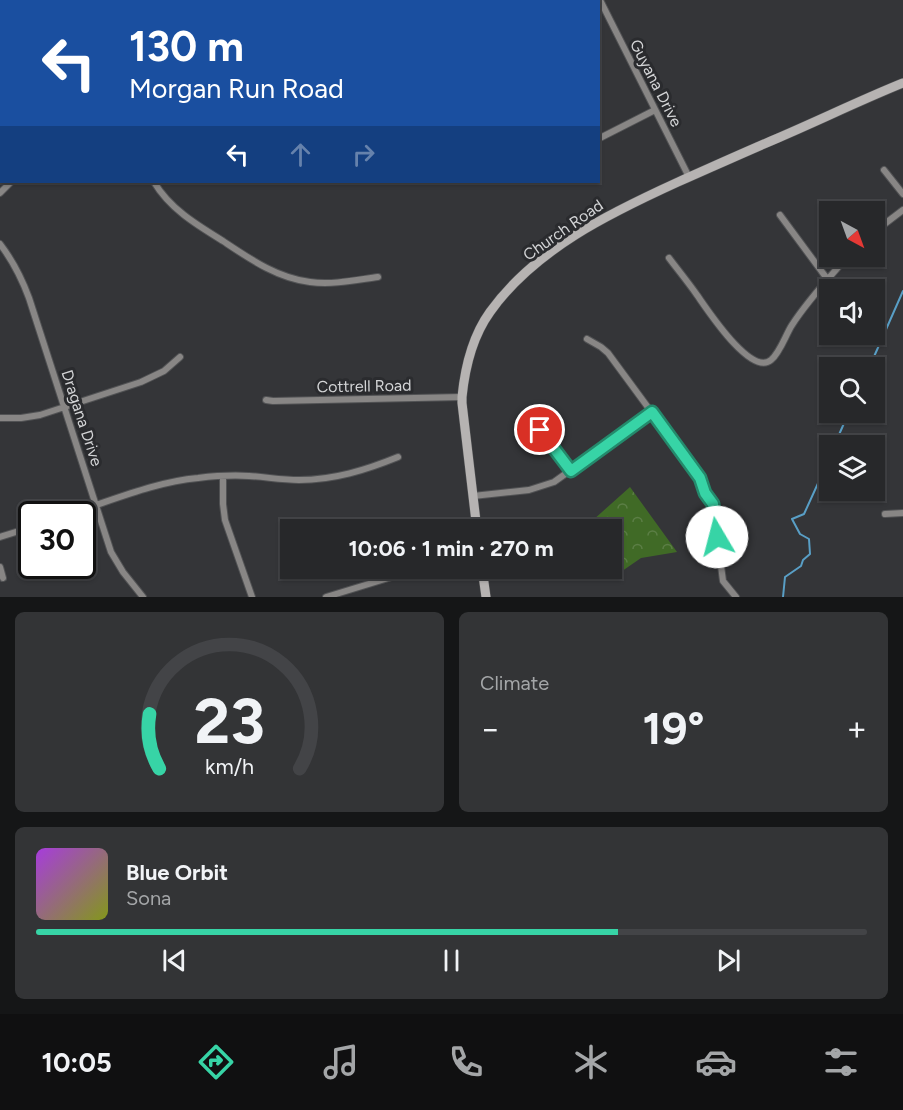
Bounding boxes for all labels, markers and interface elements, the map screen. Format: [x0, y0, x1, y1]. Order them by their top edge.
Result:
text: 130 m [129, 21, 244, 72]
icon: left [30, 24, 108, 102]
street label: Guyana Drive [626, 36, 686, 130]
text: Morgan Run Road [129, 72, 344, 105]
icon: left [221, 138, 254, 171]
icon: ahead [284, 138, 317, 171]
icon: right [347, 138, 380, 171]
street label: Church Road [519, 195, 607, 265]
north arrow [819, 201, 885, 267]
map controls [819, 201, 885, 501]
button: sound [819, 279, 885, 345]
button: search [819, 357, 885, 423]
street label: Dragana Drive [57, 367, 107, 469]
street label: Cottrell Road [316, 376, 412, 396]
pin [514, 404, 565, 455]
icon: arrive [523, 413, 556, 446]
button: layers [819, 435, 885, 501]
speed limit sign: 30 [18, 501, 96, 579]
position arrow [685, 505, 749, 569]
text: 10:06 · 1 min · 270 m [348, 535, 554, 562]
text: Climate [480, 671, 549, 695]
text: 23 [194, 684, 265, 759]
text: 19° [642, 701, 705, 755]
text: − [480, 709, 501, 748]
text: + [846, 709, 867, 748]
text: km/h [205, 754, 254, 779]
text: Blue Orbit [126, 859, 228, 886]
text: Sona [126, 886, 171, 910]
icon: previous [158, 944, 191, 977]
icon: pause [435, 944, 468, 977]
icon: next [712, 944, 745, 977]
icon: directions [195, 1041, 237, 1083]
icon: music [320, 1041, 362, 1083]
icon: phone [445, 1041, 487, 1083]
icon: climate [570, 1041, 612, 1083]
icon: car [695, 1041, 737, 1083]
icon: filters [820, 1041, 862, 1083]
text: 10:05 [41, 1046, 112, 1079]

